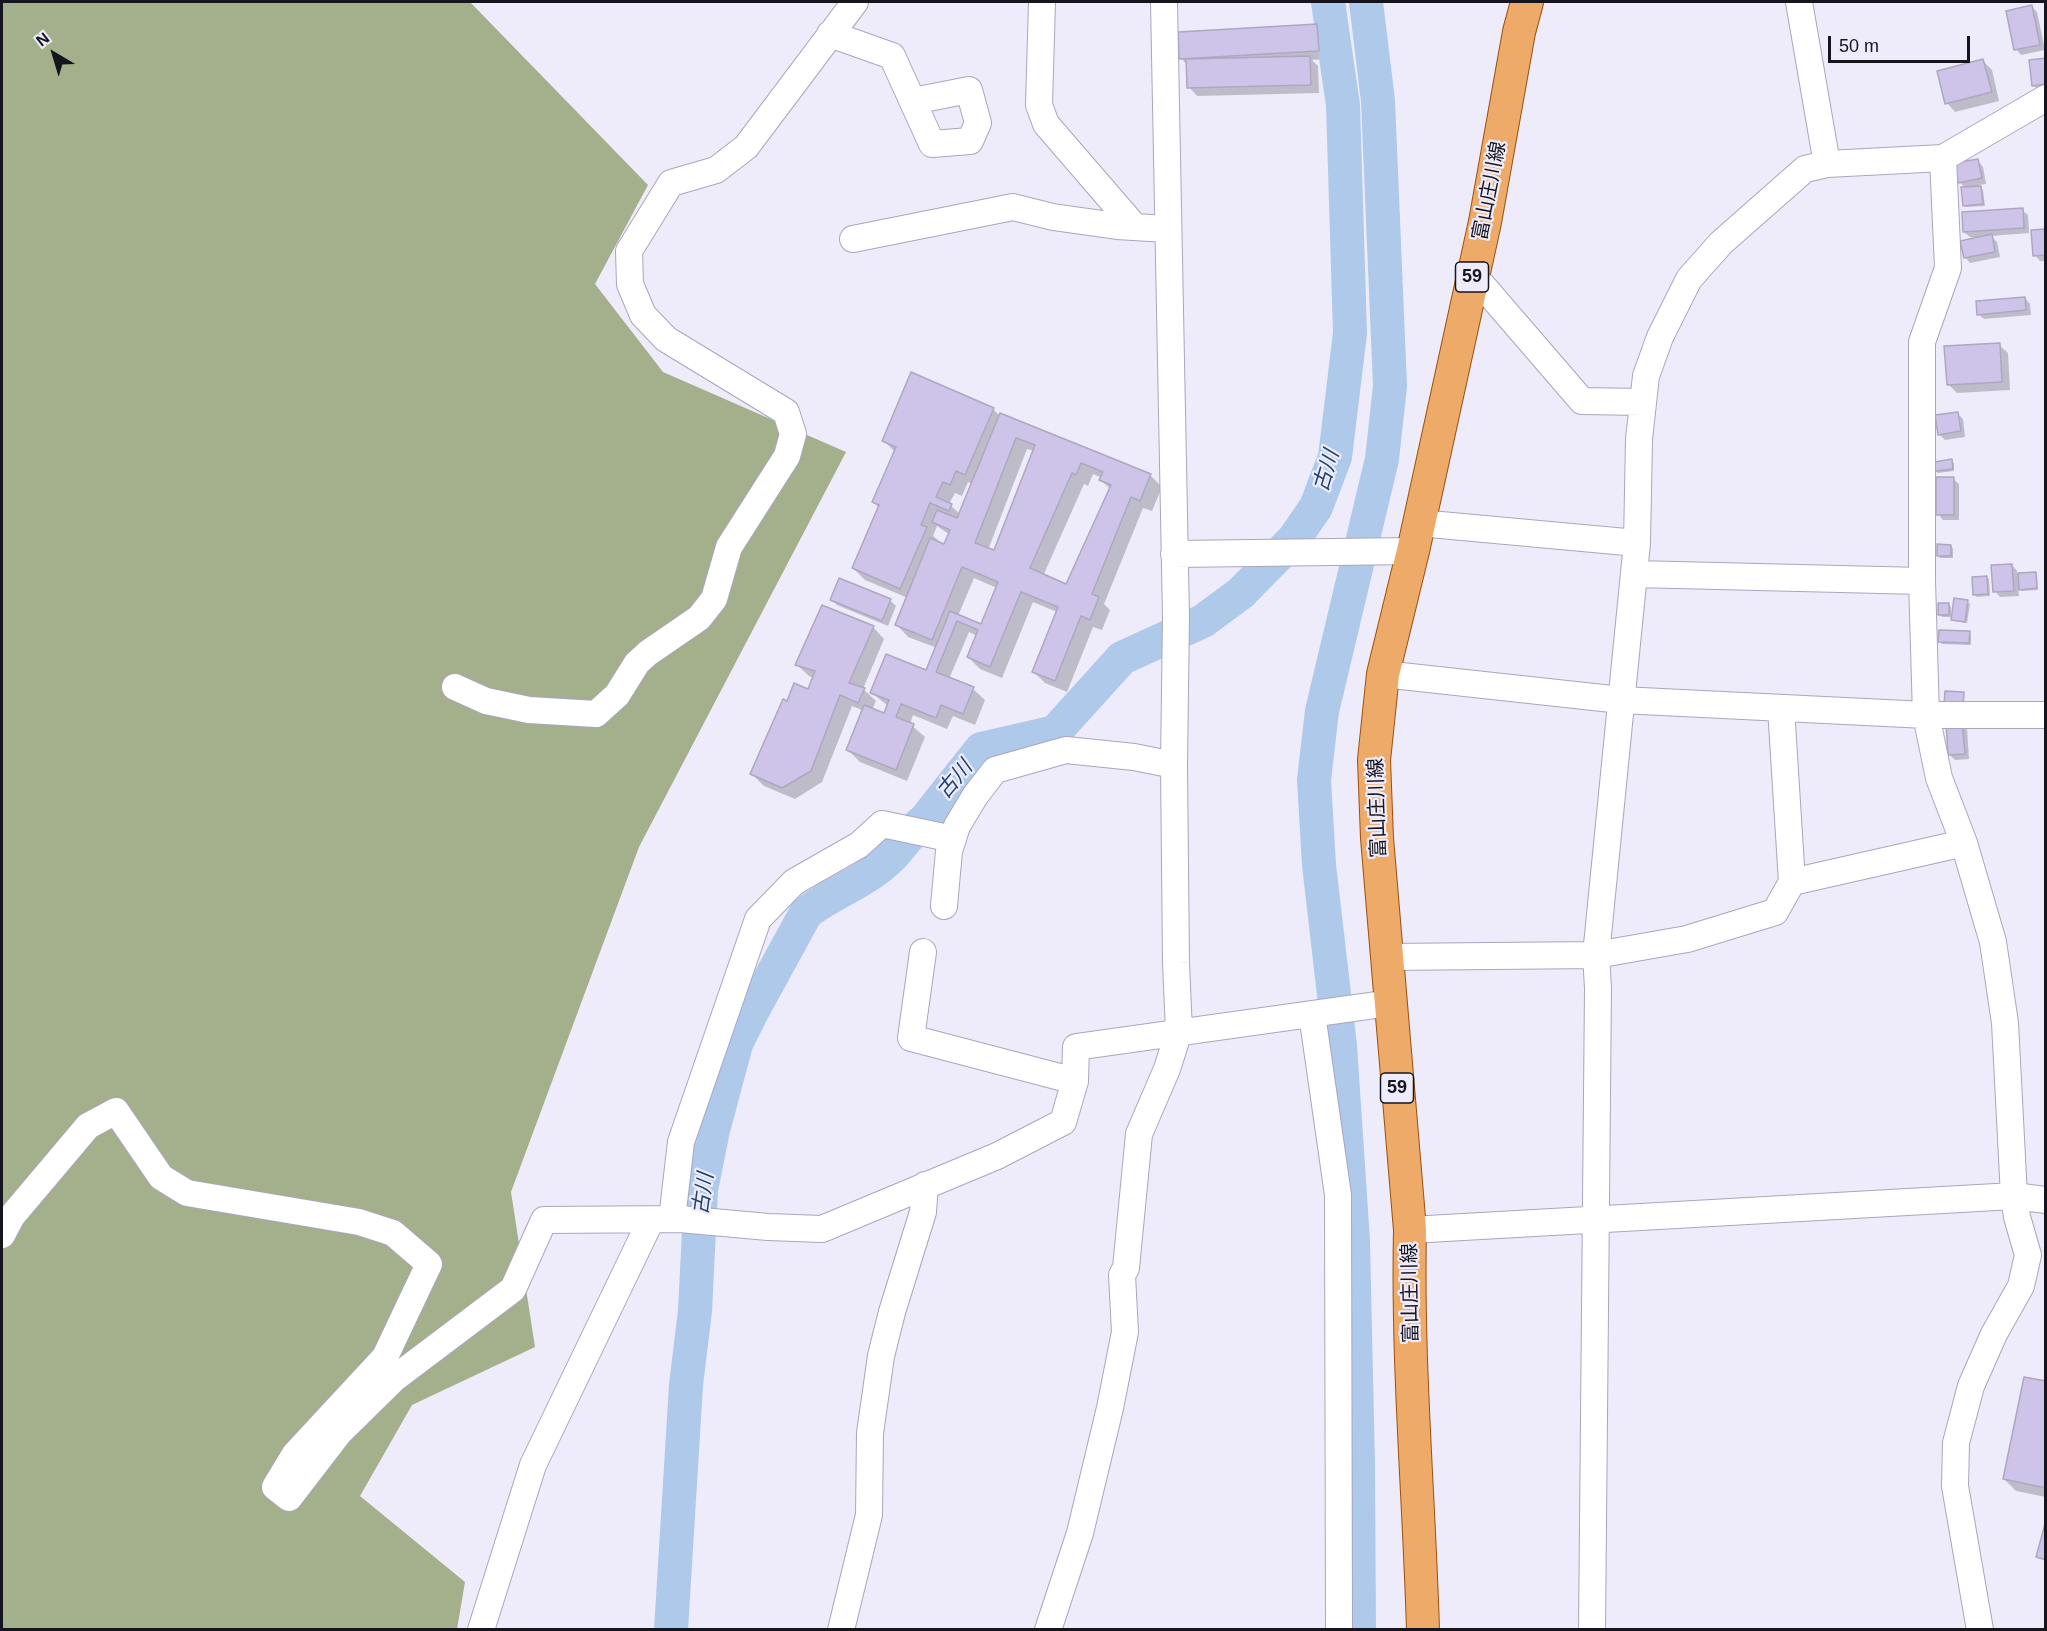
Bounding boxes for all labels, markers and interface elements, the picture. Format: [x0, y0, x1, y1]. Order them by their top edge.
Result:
north arrow [24, 24, 84, 84]
scale bar [1831, 24, 1974, 62]
text: N [33, 29, 52, 50]
text: 50 m [1839, 36, 1879, 56]
street label: 富山庄川線 [1469, 140, 1511, 242]
road number: 59 [1456, 262, 1488, 292]
water label: 古川 [1309, 447, 1345, 495]
water label: 古川 [932, 756, 978, 804]
street label: 富山庄川線 [1364, 758, 1392, 858]
road number: 59 [1380, 1073, 1414, 1103]
water label: 古川 [689, 1171, 719, 1217]
street label: 富山庄川線 [1398, 1243, 1424, 1343]

